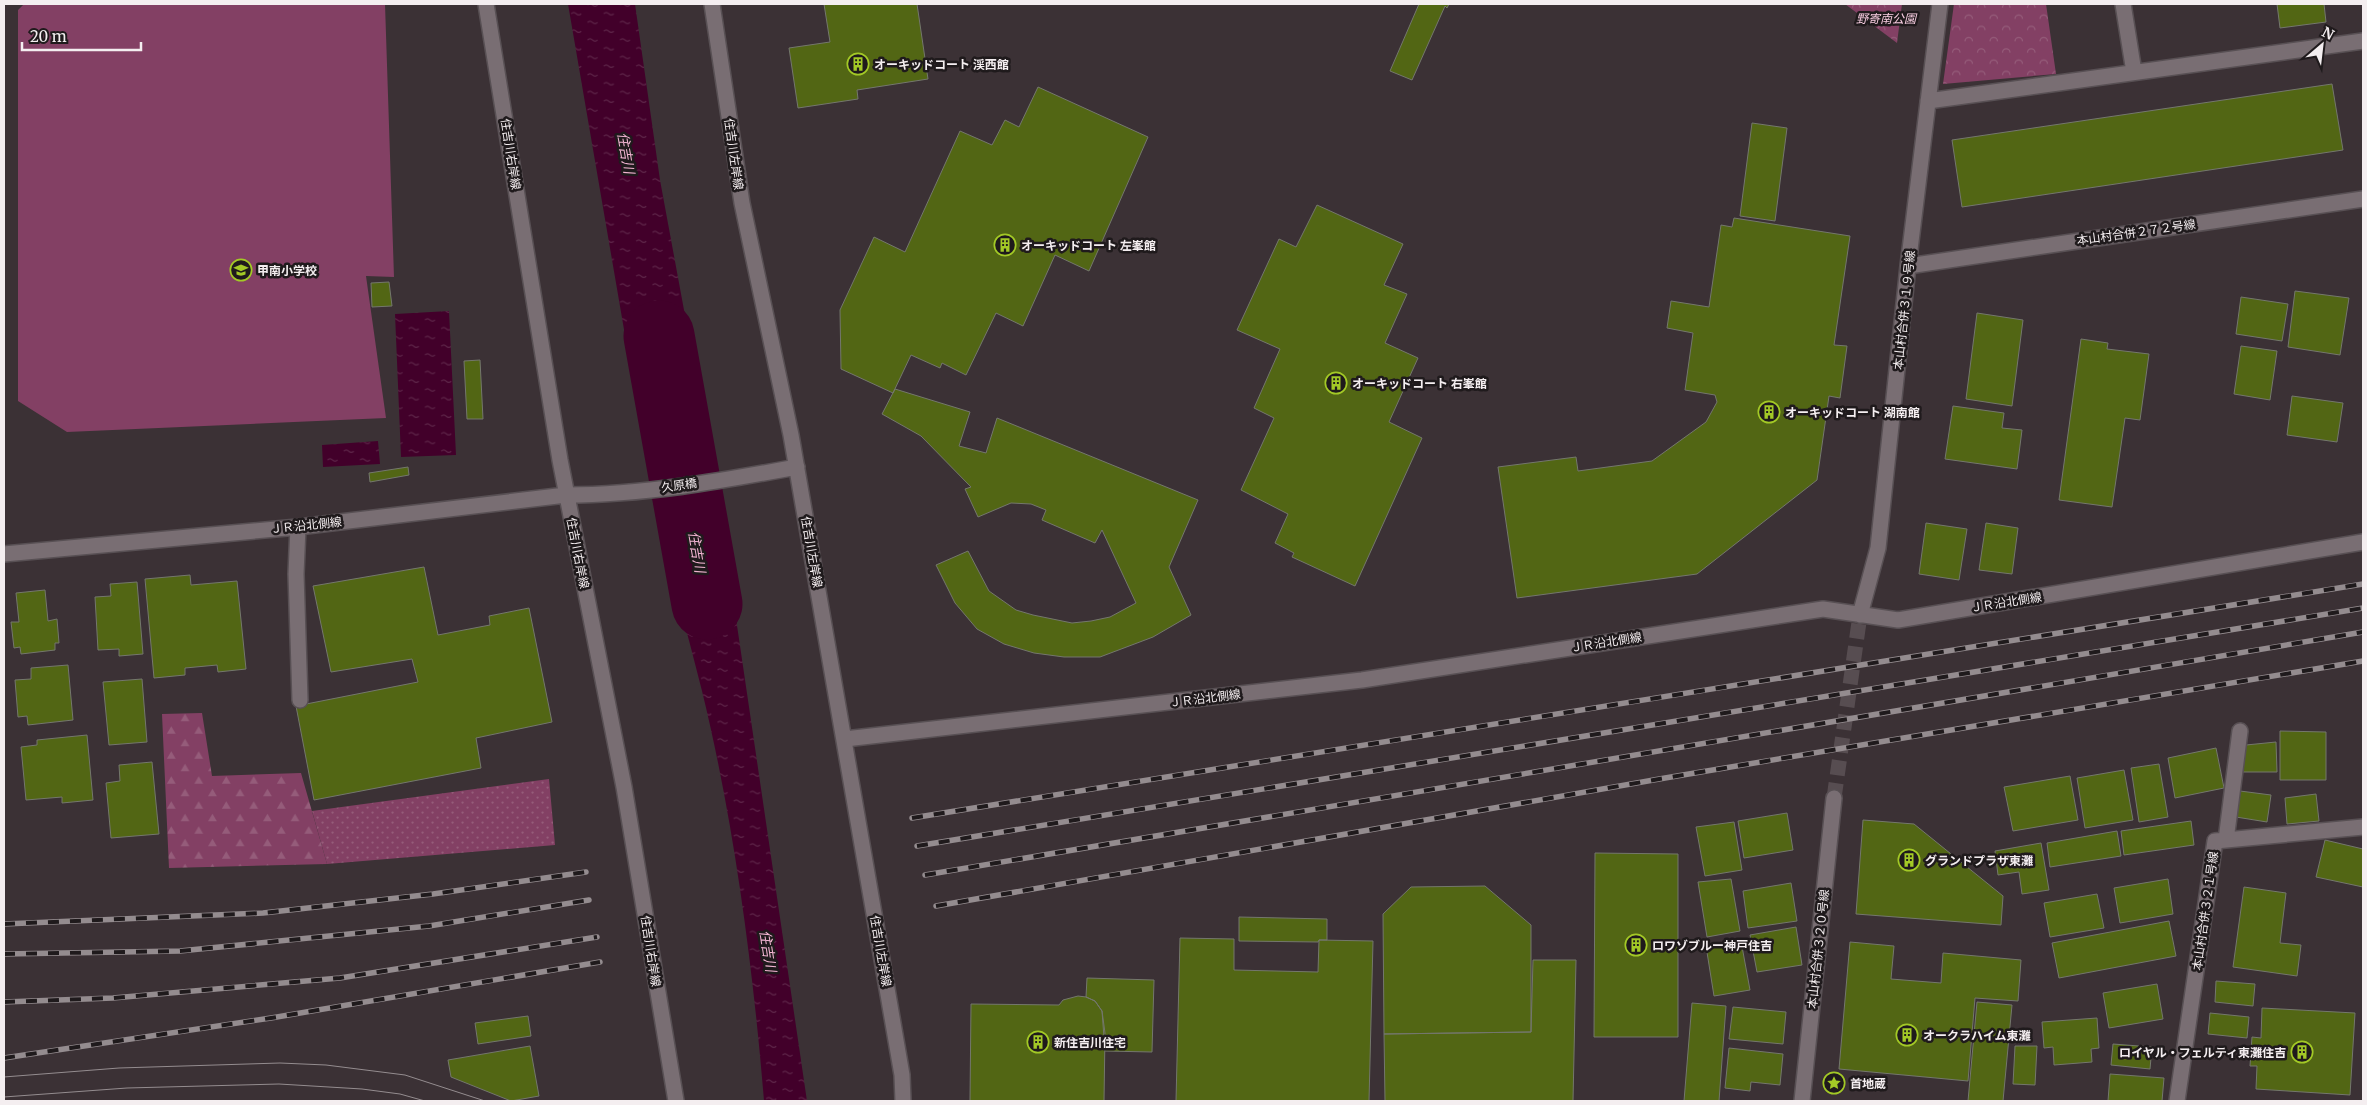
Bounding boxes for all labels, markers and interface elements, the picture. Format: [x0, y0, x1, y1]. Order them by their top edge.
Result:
park label: 野寄南公園 [1856, 11, 1918, 26]
scale bar [22, 20, 141, 52]
north arrow [2297, 20, 2347, 70]
text: N [2319, 23, 2337, 44]
text: 20 m [30, 27, 67, 46]
building icon: オーキッドコート 渓西館 [846, 52, 870, 76]
place label: オーキッドコート 渓西館 [874, 57, 1009, 72]
street label: 住吉川右岸線 [498, 117, 524, 191]
street label: 住吉川左岸線 [722, 117, 746, 191]
water label: 住吉川 [613, 131, 639, 177]
street label: 本山村合併２７２号線 [2076, 216, 2196, 248]
building icon: オーキッドコート 左峯館 [993, 233, 1017, 257]
place label: オーキッドコート 左峯館 [1021, 238, 1156, 253]
street label: 本山村合併３１９号線 [1890, 250, 1918, 370]
school or university icon: 甲南小学校 [229, 258, 253, 282]
place label: 甲南小学校 [257, 263, 317, 278]
building icon: オーキッドコート 右峯館 [1324, 371, 1348, 395]
place label: オーキッドコート 右峯館 [1352, 376, 1487, 391]
building icon: オーキッドコート 湖南館 [1757, 400, 1781, 424]
place label: オーキッドコート 湖南館 [1785, 405, 1920, 420]
street label: 久原橋 [660, 475, 698, 495]
street label: ＪＲ沿北側線 [269, 514, 343, 536]
street label: 住吉川左岸線 [798, 515, 826, 589]
street label: 住吉川右岸線 [564, 516, 592, 590]
water label: 住吉川 [684, 530, 710, 576]
street label: ＪＲ沿北側線 [1969, 589, 2043, 615]
street label: ＪＲ沿北側線 [1569, 629, 1643, 655]
street label: ＪＲ沿北側線 [1168, 686, 1242, 710]
building icon: グランドプラザ東灘 [1897, 848, 1921, 872]
street label: 本山村合併３２１号線 [2189, 851, 2221, 971]
place label: グランドプラザ東灘 [1925, 853, 2033, 868]
street label: 本山村合併３２０号線 [1804, 889, 1832, 1009]
street label: 住吉川右岸線 [638, 914, 664, 988]
street label: 住吉川左岸線 [867, 914, 895, 988]
water label: 住吉川 [756, 929, 780, 975]
building icon: ロワゾブルー神戸住吉 [1624, 933, 1648, 957]
place label: ロワゾブルー神戸住吉 [1652, 938, 1772, 953]
building icon: オークラハイム東灘 [1895, 1023, 1919, 1047]
place label: オークラハイム東灘 [1923, 1028, 2030, 1043]
building icon: 新住吉川住宅 [1026, 1030, 1050, 1054]
place label: 新住吉川住宅 [1054, 1035, 1126, 1050]
building icon: ロイヤル・フェルティ東灘住吉 [2290, 1040, 2314, 1064]
place label: ロイヤル・フェルティ東灘住吉 [2119, 1045, 2286, 1060]
place icon: 首地蔵 [1822, 1071, 1846, 1095]
place label: 首地蔵 [1850, 1076, 1886, 1091]

